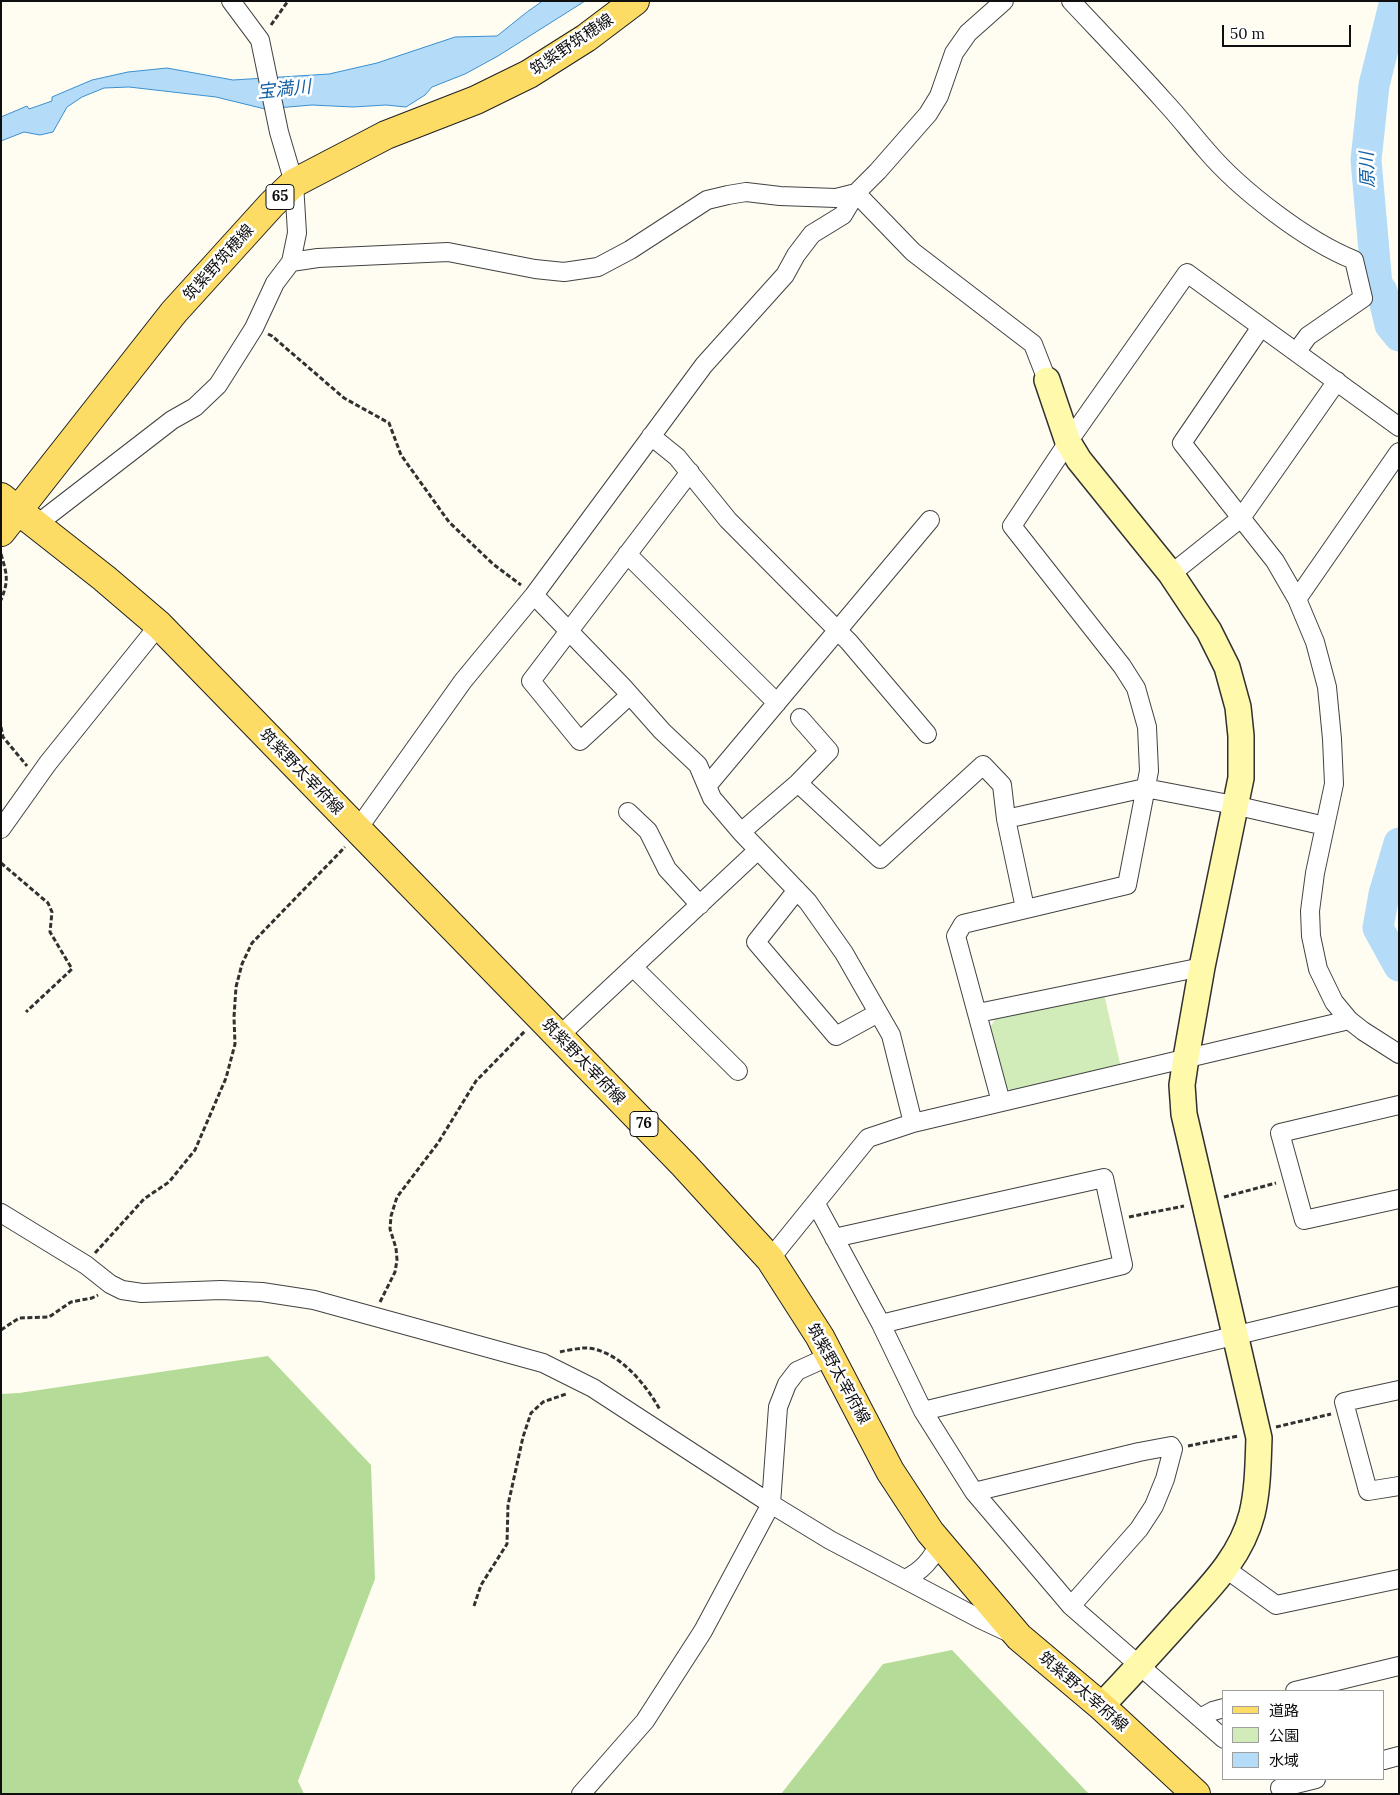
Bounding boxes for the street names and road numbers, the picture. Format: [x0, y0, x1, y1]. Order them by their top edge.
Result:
street label: 筑紫野筑穂線 [527, 10, 617, 80]
road number: 65 [266, 184, 294, 210]
street label: 筑紫野筑穂線 [180, 221, 258, 305]
street label: 筑紫野太宰府線 [255, 725, 347, 819]
street label: 筑紫野太宰府線 [537, 1015, 629, 1109]
road number: 76 [630, 1112, 658, 1136]
street label: 筑紫野太宰府線 [802, 1320, 874, 1428]
street label: 筑紫野太宰府線 [1034, 1648, 1132, 1736]

